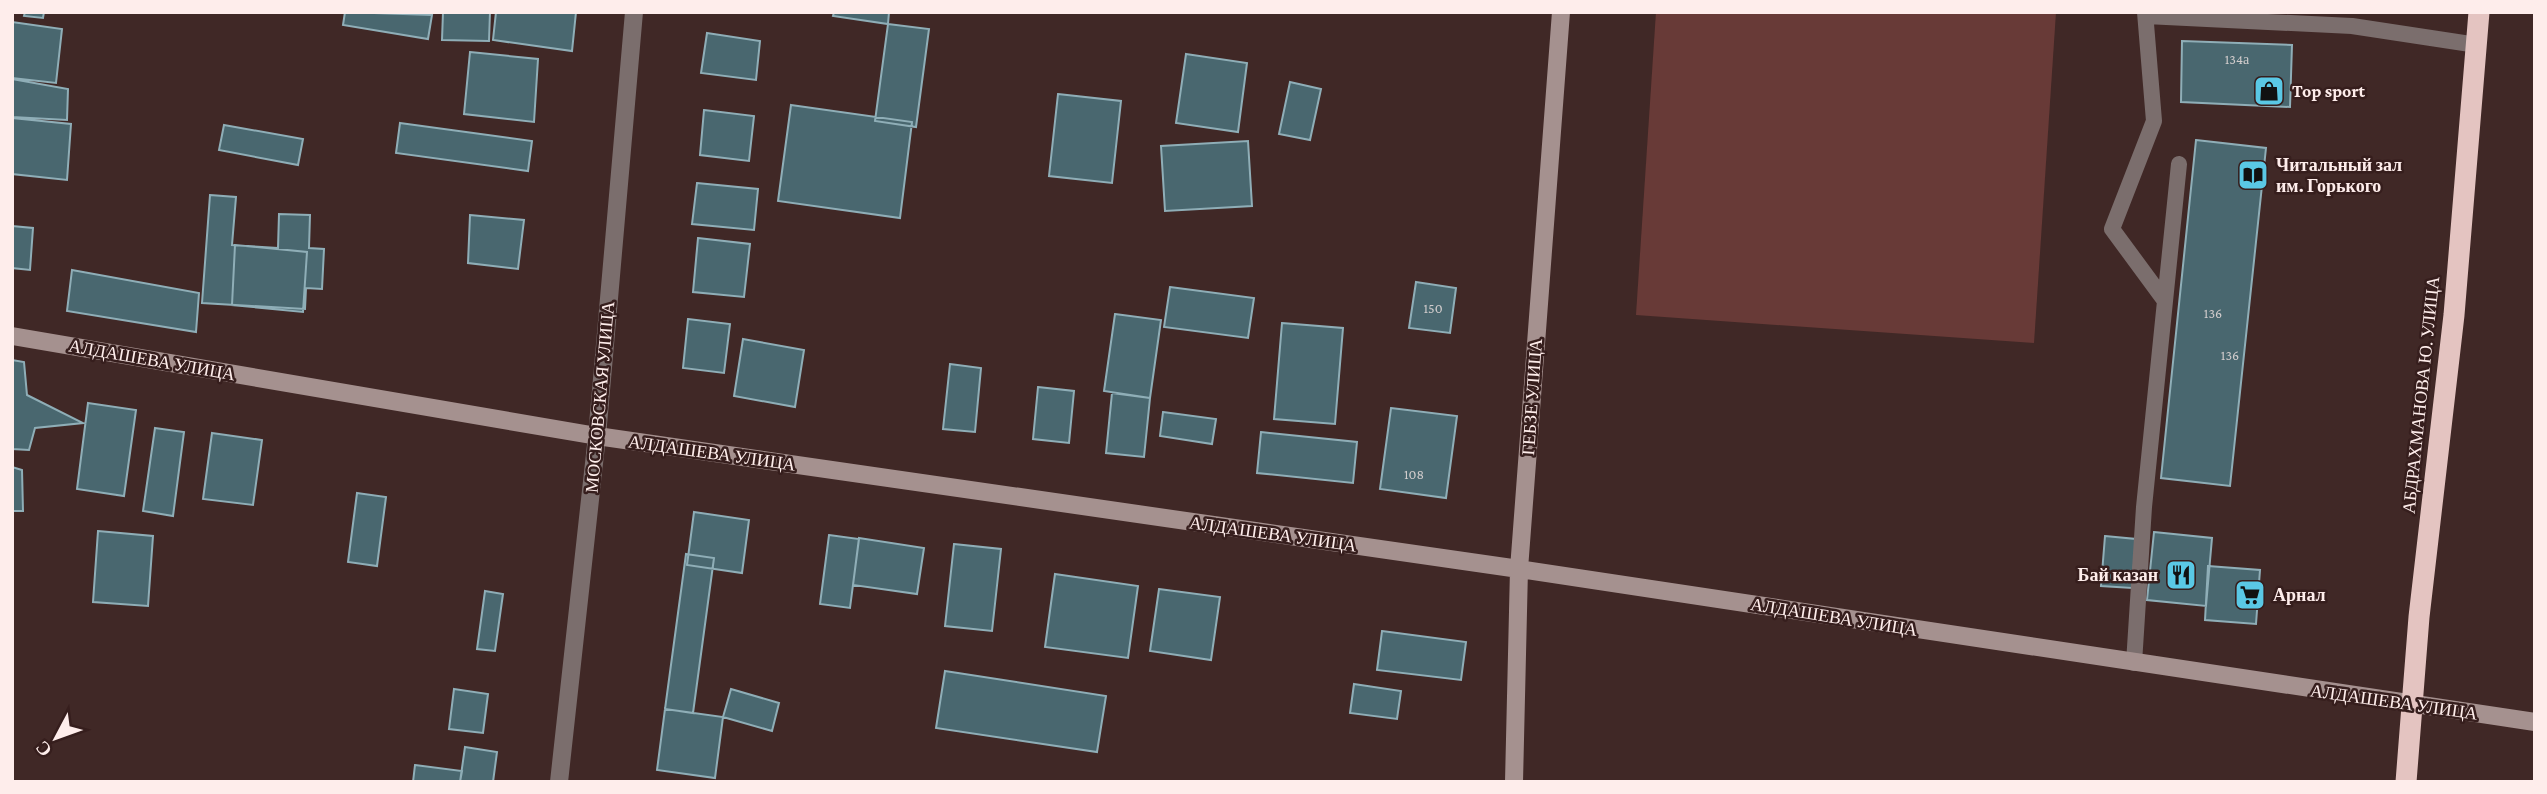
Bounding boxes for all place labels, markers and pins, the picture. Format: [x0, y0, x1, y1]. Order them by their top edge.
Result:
shop icon: Top sport [2252, 74, 2286, 108]
place label: Top sport [2292, 81, 2366, 101]
place label: Читальный зал им. Горького [2276, 155, 2402, 196]
library icon: Читальный зал им. Горького [2236, 158, 2270, 192]
restaurant icon: Бай казан [2164, 558, 2198, 592]
place label: Бай казан [2078, 565, 2158, 585]
supermarket icon: Арнал [2233, 578, 2267, 612]
place label: Арнал [2273, 585, 2326, 605]

